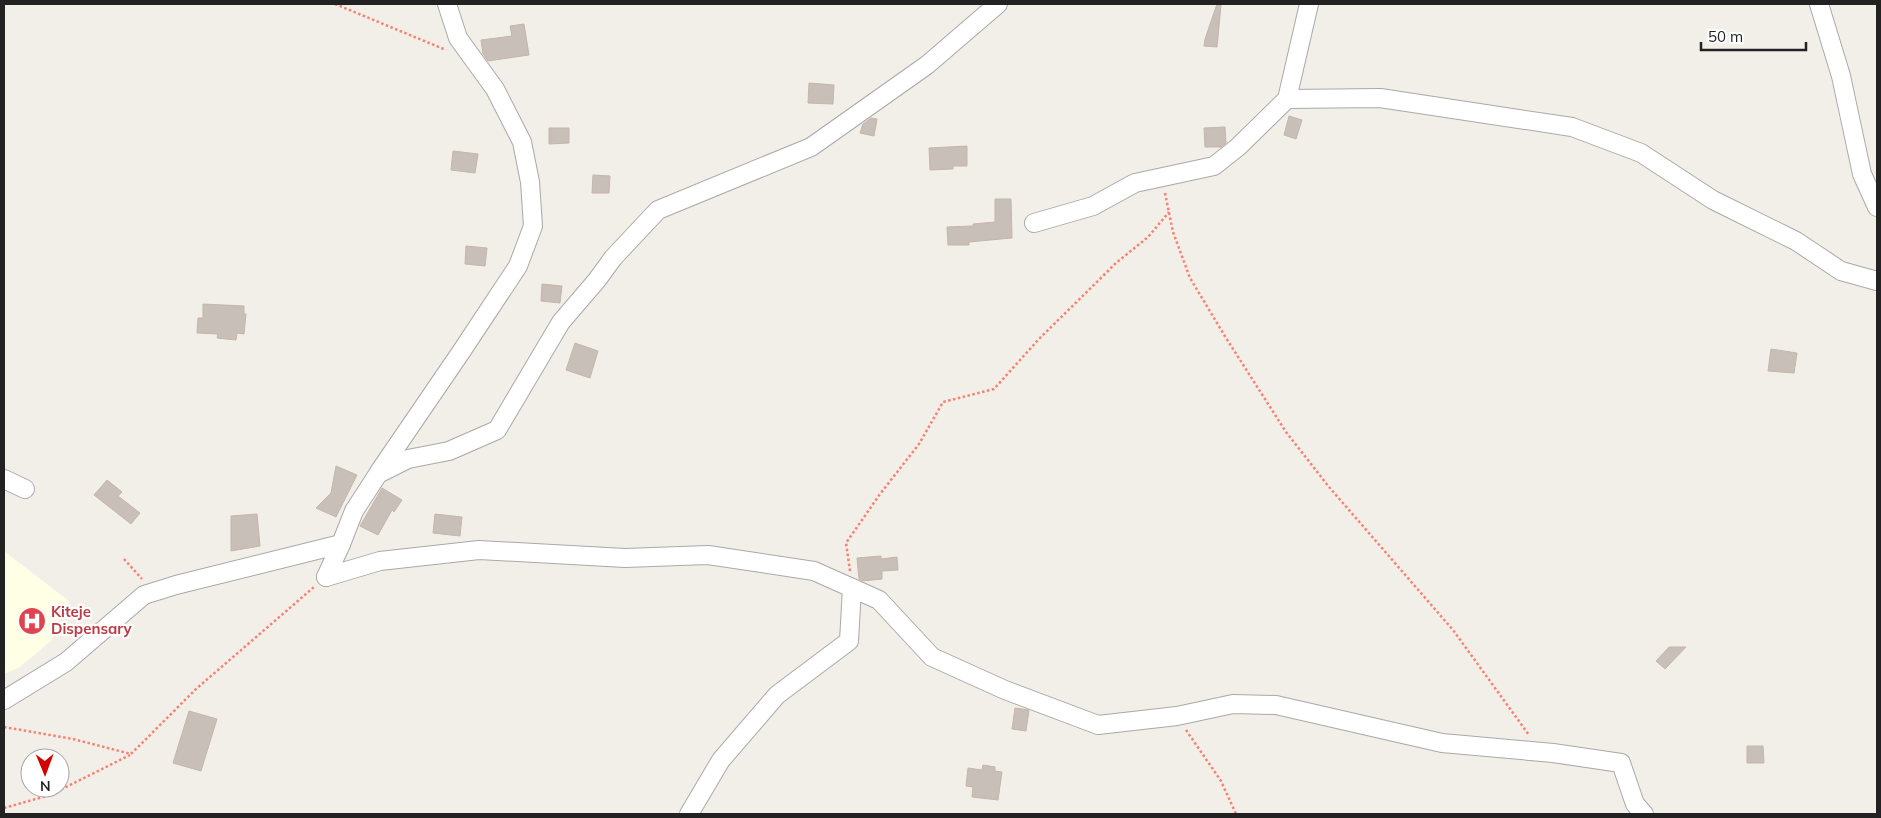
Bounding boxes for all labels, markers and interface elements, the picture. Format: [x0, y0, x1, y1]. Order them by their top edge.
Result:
scale bar [1701, 20, 1806, 52]
text: 50 m [1708, 27, 1743, 46]
place label: Kiteje Dispensary [51, 602, 133, 638]
hospital icon: Kiteje Dispensary [17, 606, 47, 636]
north arrow [20, 748, 70, 798]
text: N [40, 777, 51, 795]

